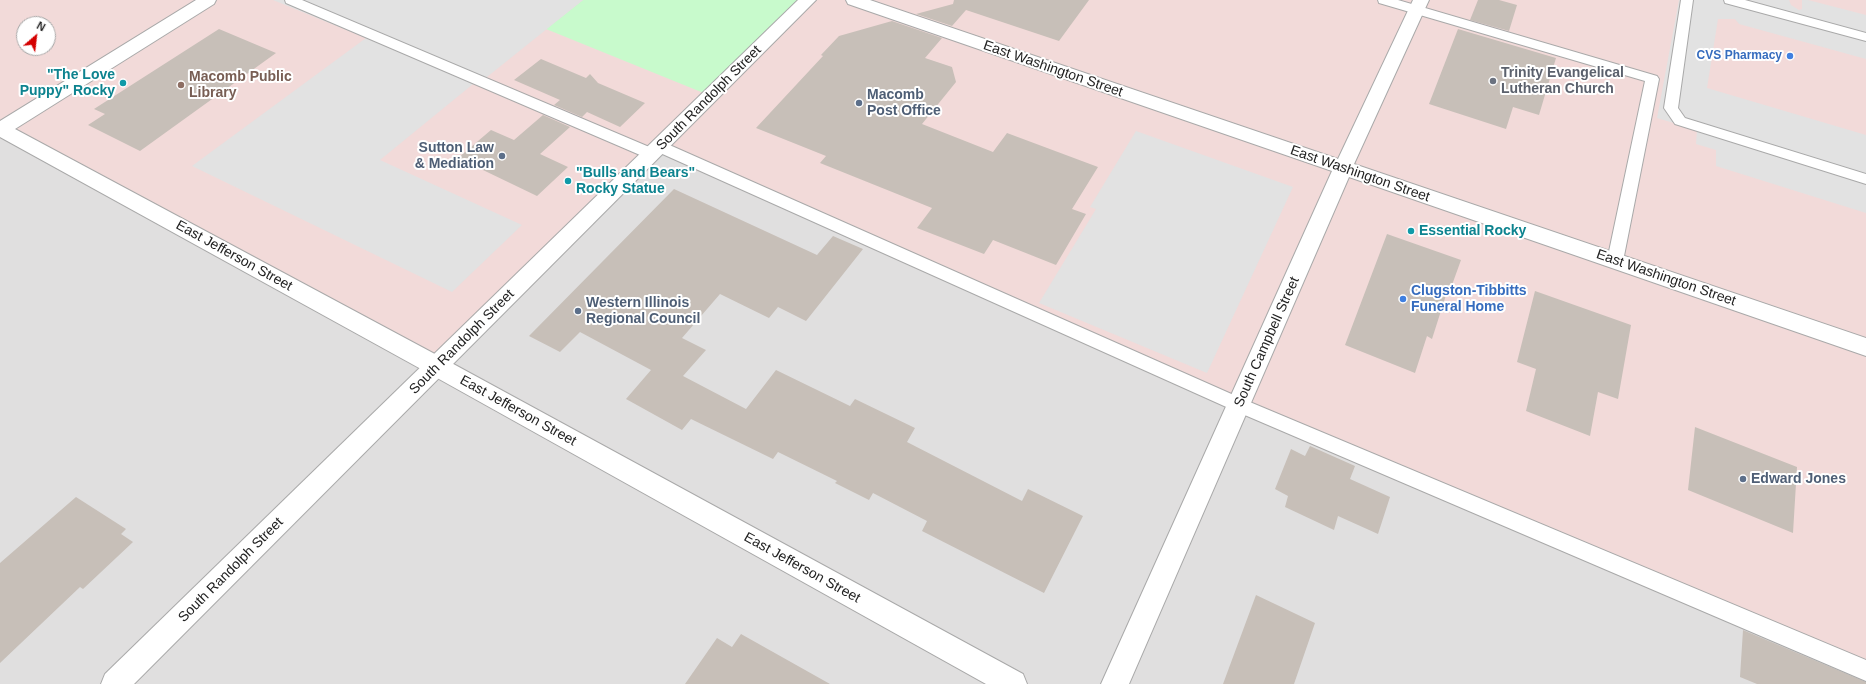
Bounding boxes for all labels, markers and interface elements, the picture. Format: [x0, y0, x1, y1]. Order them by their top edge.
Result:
north arrow [16, 16, 56, 56]
text: N [35, 19, 47, 33]
street label: East Washington Street [981, 37, 1125, 101]
street label: South Randolph Street [653, 42, 765, 154]
place label: CVS Pharmacy [1697, 49, 1782, 63]
marker: CVS Pharmacy [1785, 51, 1795, 61]
place label: Trinity Evangelical Lutheran Church [1501, 65, 1624, 98]
place label: "The Love Puppy" Rocky [20, 67, 115, 100]
place label: Macomb Public Library [189, 69, 292, 102]
marker: Trinity Evangelical Lutheran Church [1488, 76, 1498, 86]
marker: "The Love Puppy" Rocky [118, 78, 128, 88]
marker: Macomb Public Library [176, 80, 186, 90]
place label: Macomb Post Office [867, 87, 941, 120]
marker: Macomb Post Office [854, 98, 864, 108]
place label: Sutton Law & Mediation [415, 140, 494, 172]
street label: East Washington Street [1288, 142, 1432, 206]
marker: Sutton Law & Mediation [497, 151, 507, 161]
place label: "Bulls and Bears" Rocky Statue [576, 165, 695, 198]
marker: "Bulls and Bears" Rocky Statue [563, 176, 573, 186]
street label: East Jefferson Street [173, 217, 295, 295]
place label: Essential Rocky [1419, 223, 1526, 239]
marker: Essential Rocky [1406, 226, 1416, 236]
street label: East Washington Street [1594, 246, 1738, 310]
street label: South Campbell Street [1231, 274, 1303, 410]
place label: Clugston-Tibbitts Funeral Home [1411, 283, 1527, 316]
street label: South Randolph Street [406, 286, 518, 398]
marker: Clugston-Tibbitts Funeral Home [1398, 294, 1408, 304]
place label: Western Illinois Regional Council [586, 295, 700, 328]
marker: Western Illinois Regional Council [573, 306, 583, 316]
street label: East Jefferson Street [457, 372, 579, 450]
place label: Edward Jones [1751, 471, 1846, 487]
marker: Edward Jones [1738, 474, 1748, 484]
street label: South Randolph Street [175, 514, 287, 626]
street label: East Jefferson Street [741, 529, 863, 607]

